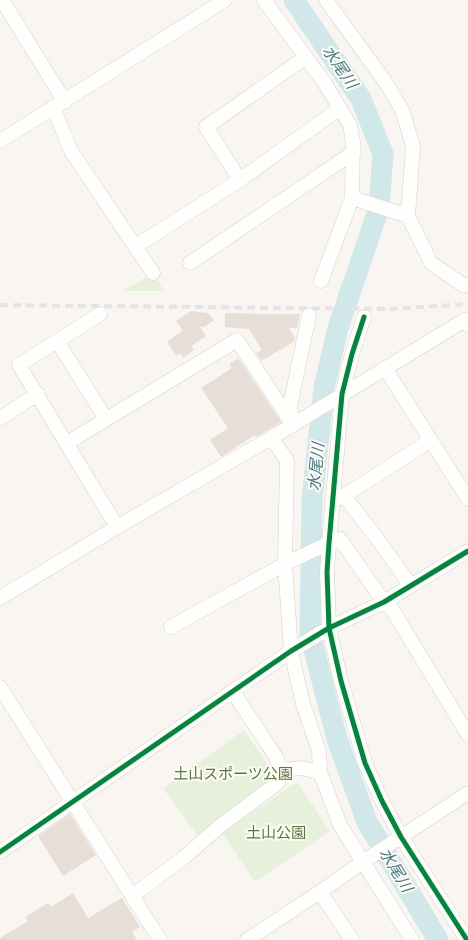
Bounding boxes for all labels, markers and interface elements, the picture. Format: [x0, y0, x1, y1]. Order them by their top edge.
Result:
water label: 水尾川 [317, 41, 364, 95]
water label: 水尾川 [302, 440, 330, 492]
park label: 土山スポーツ公園 [173, 763, 293, 784]
park label: 土山公園 [246, 822, 306, 843]
water label: 水尾川 [374, 843, 419, 898]

